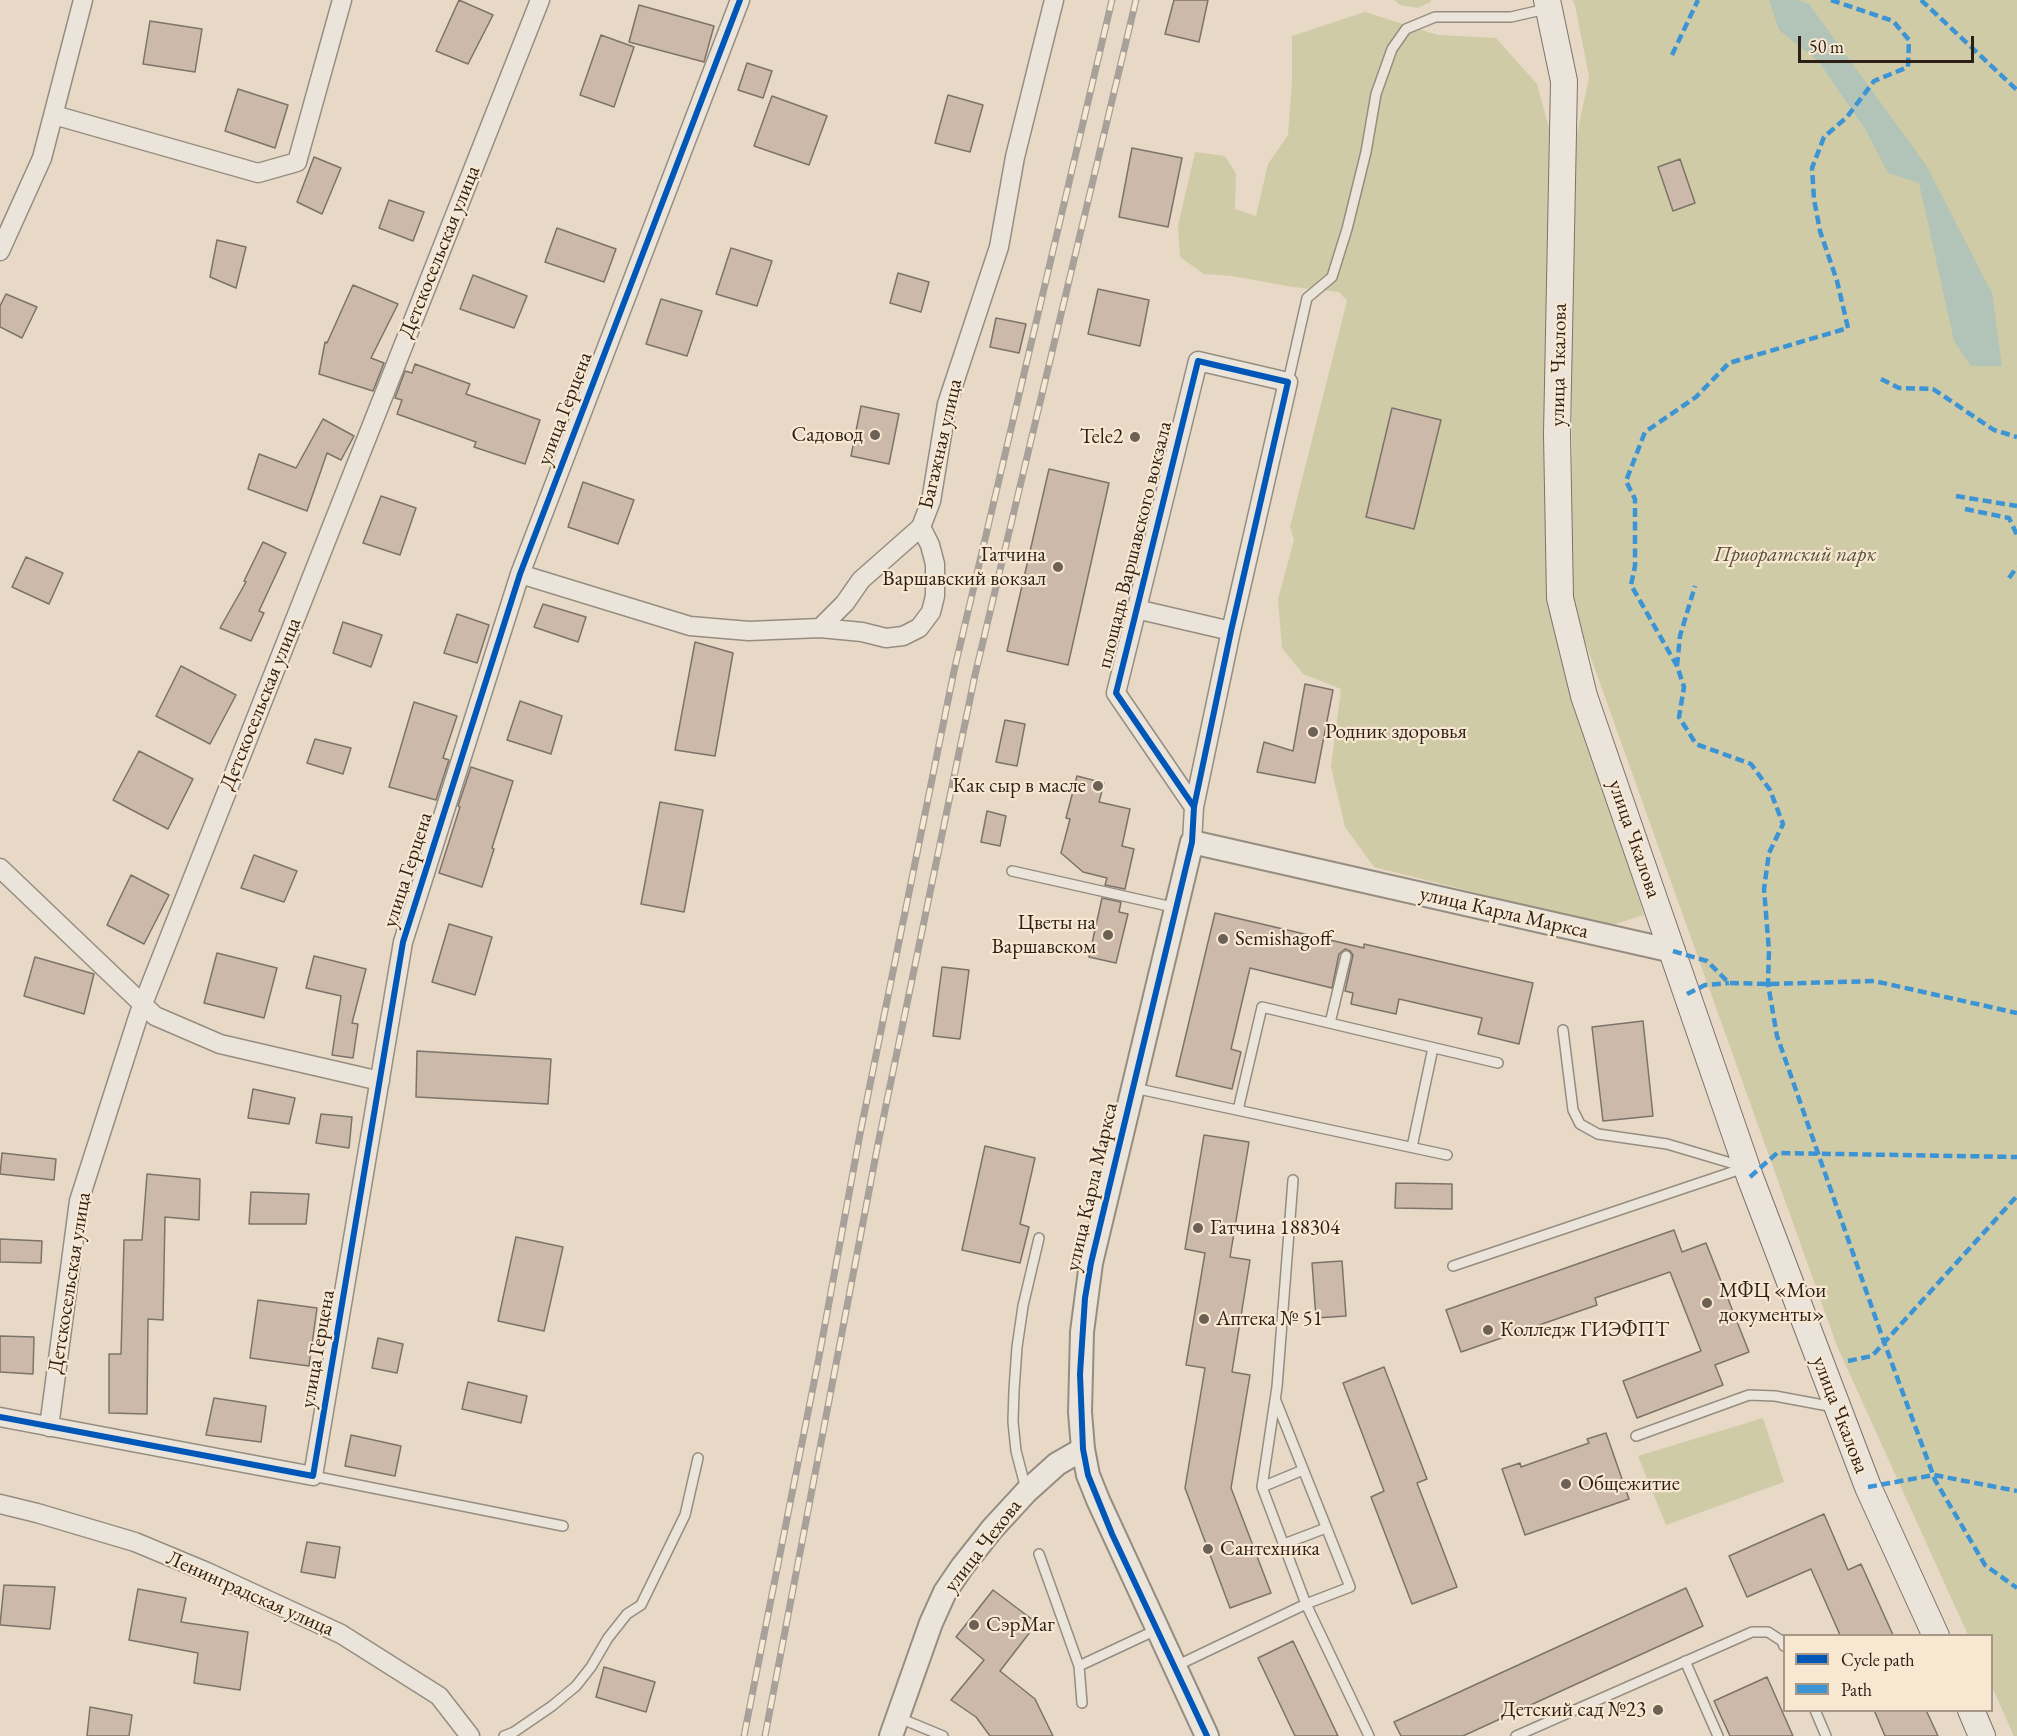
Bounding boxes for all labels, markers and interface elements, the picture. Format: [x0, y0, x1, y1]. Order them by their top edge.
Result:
scale bar [1801, 24, 1976, 62]
text: 50 m [1809, 35, 1844, 58]
street label: Детскосельская улица [394, 162, 486, 342]
street label: улица Чкалова [1545, 303, 1573, 427]
street label: улица Герцена [532, 349, 598, 469]
street label: Багажная улица [914, 376, 968, 512]
street label: площадь Варшавского вокзала [1092, 419, 1178, 671]
place label: Садовод [791, 422, 863, 448]
place label: Tele2 [1080, 424, 1123, 450]
marker: Садовод [868, 428, 882, 442]
marker: Tele2 [1128, 430, 1142, 444]
place label: Гатчина Варшавский вокзал [882, 542, 1046, 592]
park label: Приоратский парк [1714, 542, 1876, 568]
marker: Гатчина Варшавский вокзал [1051, 560, 1065, 574]
street label: Детскосельская улица [215, 614, 307, 794]
place label: Родник здоровья [1325, 719, 1467, 745]
marker: Родник здоровья [1306, 725, 1320, 739]
place label: Как сыр в масле [952, 773, 1086, 799]
street label: улица Чкалова [1602, 777, 1666, 901]
marker: Как сыр в масле [1091, 779, 1105, 793]
street label: улица Герцена [378, 809, 438, 931]
street label: улица Карла Маркса [1417, 881, 1591, 945]
place label: Цветы на Варшавском [991, 910, 1096, 960]
place label: Semishagoff [1235, 926, 1332, 952]
marker: Цветы на Варшавском [1101, 928, 1115, 942]
marker: Semishagoff [1216, 932, 1230, 946]
street label: улица Карла Маркса [1060, 1100, 1124, 1274]
street label: Детскосельская улица [43, 1190, 97, 1376]
place label: Гатчина 188304 [1210, 1215, 1340, 1241]
marker: Гатчина 188304 [1191, 1221, 1205, 1235]
place label: МФЦ «Мои документы» [1719, 1278, 1826, 1328]
street label: улица Герцена [295, 1288, 341, 1410]
marker: МФЦ «Мои документы» [1700, 1296, 1714, 1310]
place label: Аптека № 51 [1216, 1306, 1323, 1332]
marker: Аптека № 51 [1197, 1312, 1211, 1326]
place label: Колледж ГИЭФПТ [1500, 1317, 1669, 1343]
marker: Колледж ГИЭФПТ [1481, 1323, 1495, 1337]
street label: улица Чкалова [1806, 1353, 1874, 1477]
place label: Общежитие [1578, 1471, 1680, 1497]
marker: Общежитие [1559, 1477, 1573, 1491]
street label: улица Чехова [939, 1494, 1027, 1598]
place label: Сантехника [1220, 1536, 1320, 1562]
marker: Сантехника [1201, 1542, 1215, 1556]
street label: Ленинградская улица [162, 1546, 338, 1642]
place label: СэрМаг [986, 1612, 1055, 1638]
marker: СэрМаг [967, 1618, 981, 1632]
legend [1783, 1634, 1993, 1712]
text: Cycle path [1841, 1648, 1915, 1671]
text: Path [1841, 1678, 1872, 1701]
place label: Детский сад №23 [1501, 1697, 1646, 1723]
marker: Детский сад №23 [1651, 1703, 1665, 1717]

